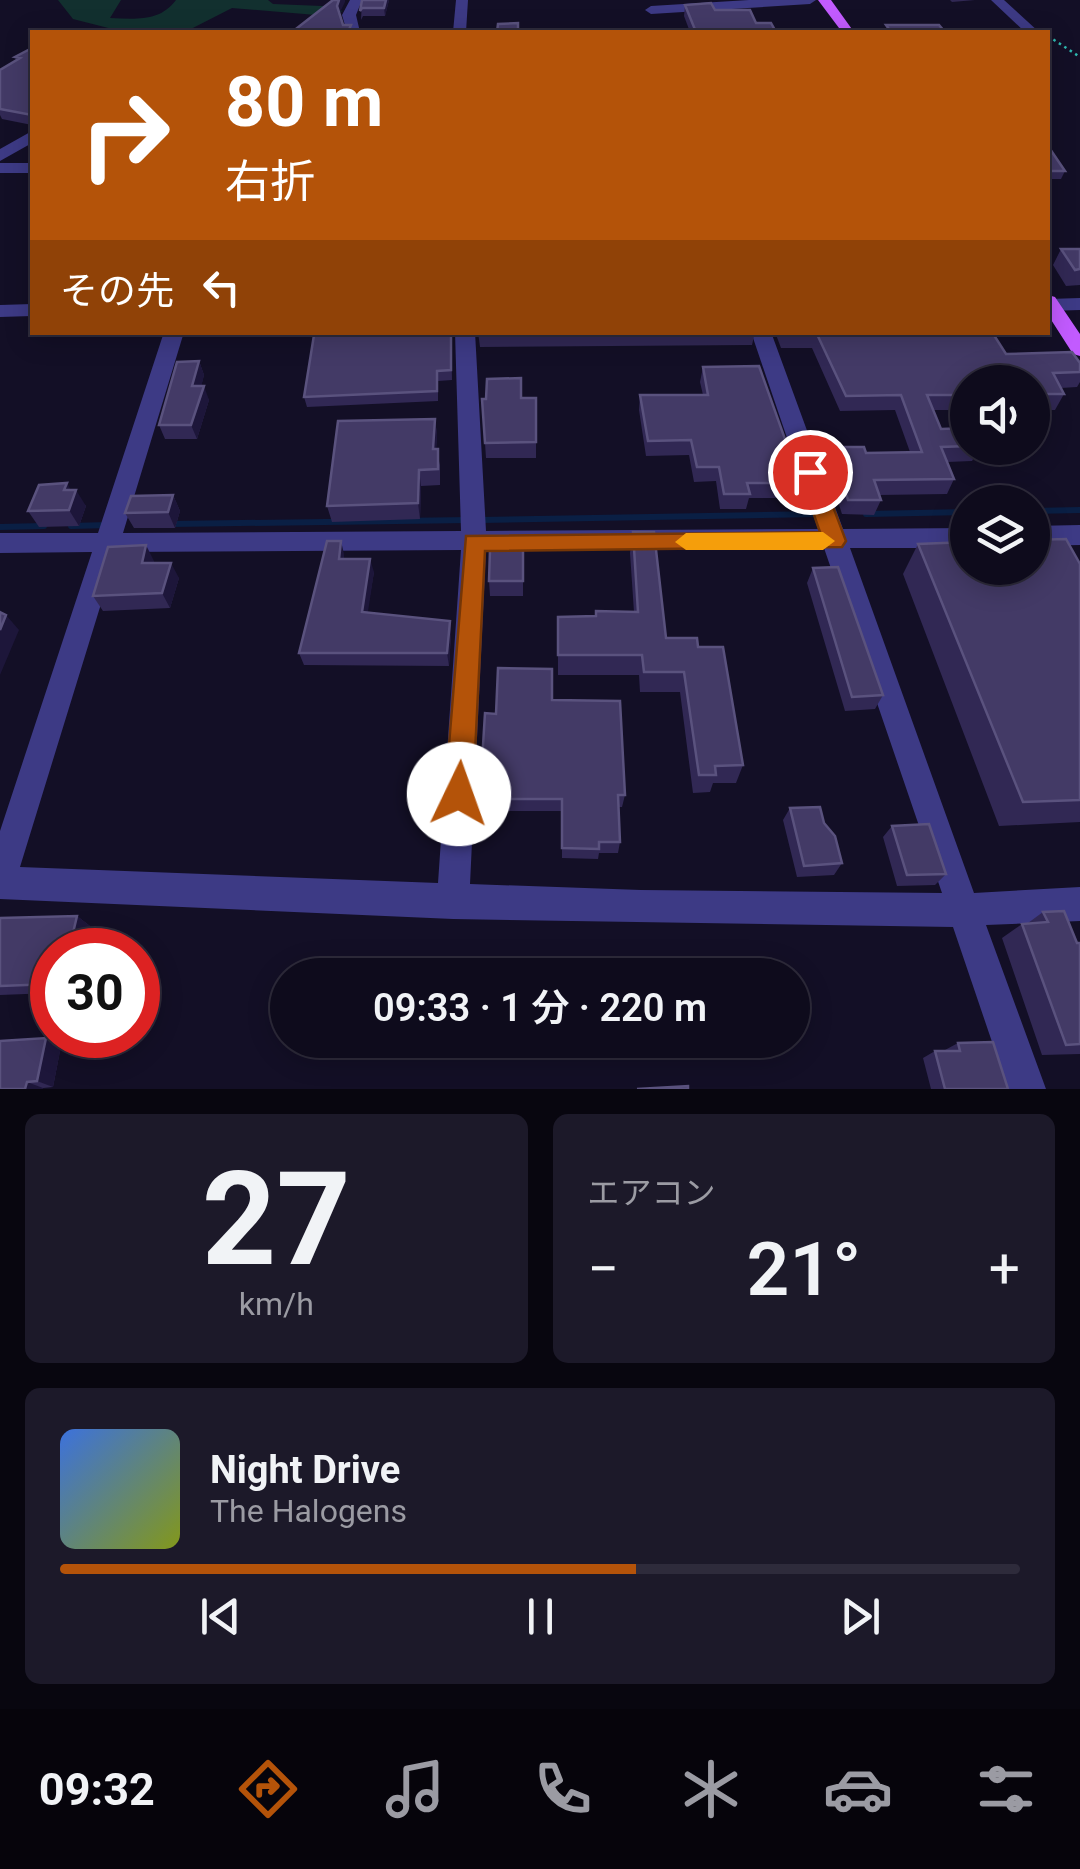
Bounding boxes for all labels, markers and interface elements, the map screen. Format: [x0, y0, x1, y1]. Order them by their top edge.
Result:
text: 80 m [225, 61, 383, 143]
icon: right [60, 70, 190, 200]
text: 右折 [225, 155, 315, 208]
icon: left [194, 260, 249, 315]
text: その先 [60, 269, 174, 313]
map controls [950, 365, 1050, 585]
button: sound [950, 365, 1050, 465]
pin [768, 430, 853, 515]
icon: arrive [783, 445, 838, 500]
button: layers [950, 485, 1050, 585]
position arrow [407, 742, 511, 846]
speed limit sign: 30 [30, 928, 160, 1058]
text: 09:33 · 1 分 · 220 m [373, 986, 707, 1030]
text: 27 [202, 1143, 351, 1296]
text: エアコン [588, 1174, 716, 1212]
text: 21° [747, 1225, 861, 1313]
text: − [588, 1237, 619, 1301]
text: + [989, 1237, 1020, 1301]
text: km/h [239, 1285, 314, 1323]
text: Night Drive [210, 1448, 400, 1492]
text: The Halogens [210, 1492, 407, 1530]
icon: previous [193, 1589, 248, 1644]
icon: pause [513, 1589, 568, 1644]
icon: next [833, 1589, 888, 1644]
icon: directions [233, 1754, 303, 1824]
icon: music [380, 1754, 450, 1824]
icon: phone [528, 1754, 598, 1824]
icon: climate [676, 1754, 746, 1824]
icon: car [823, 1754, 893, 1824]
icon: filters [971, 1754, 1041, 1824]
text: 09:32 [39, 1763, 155, 1816]

